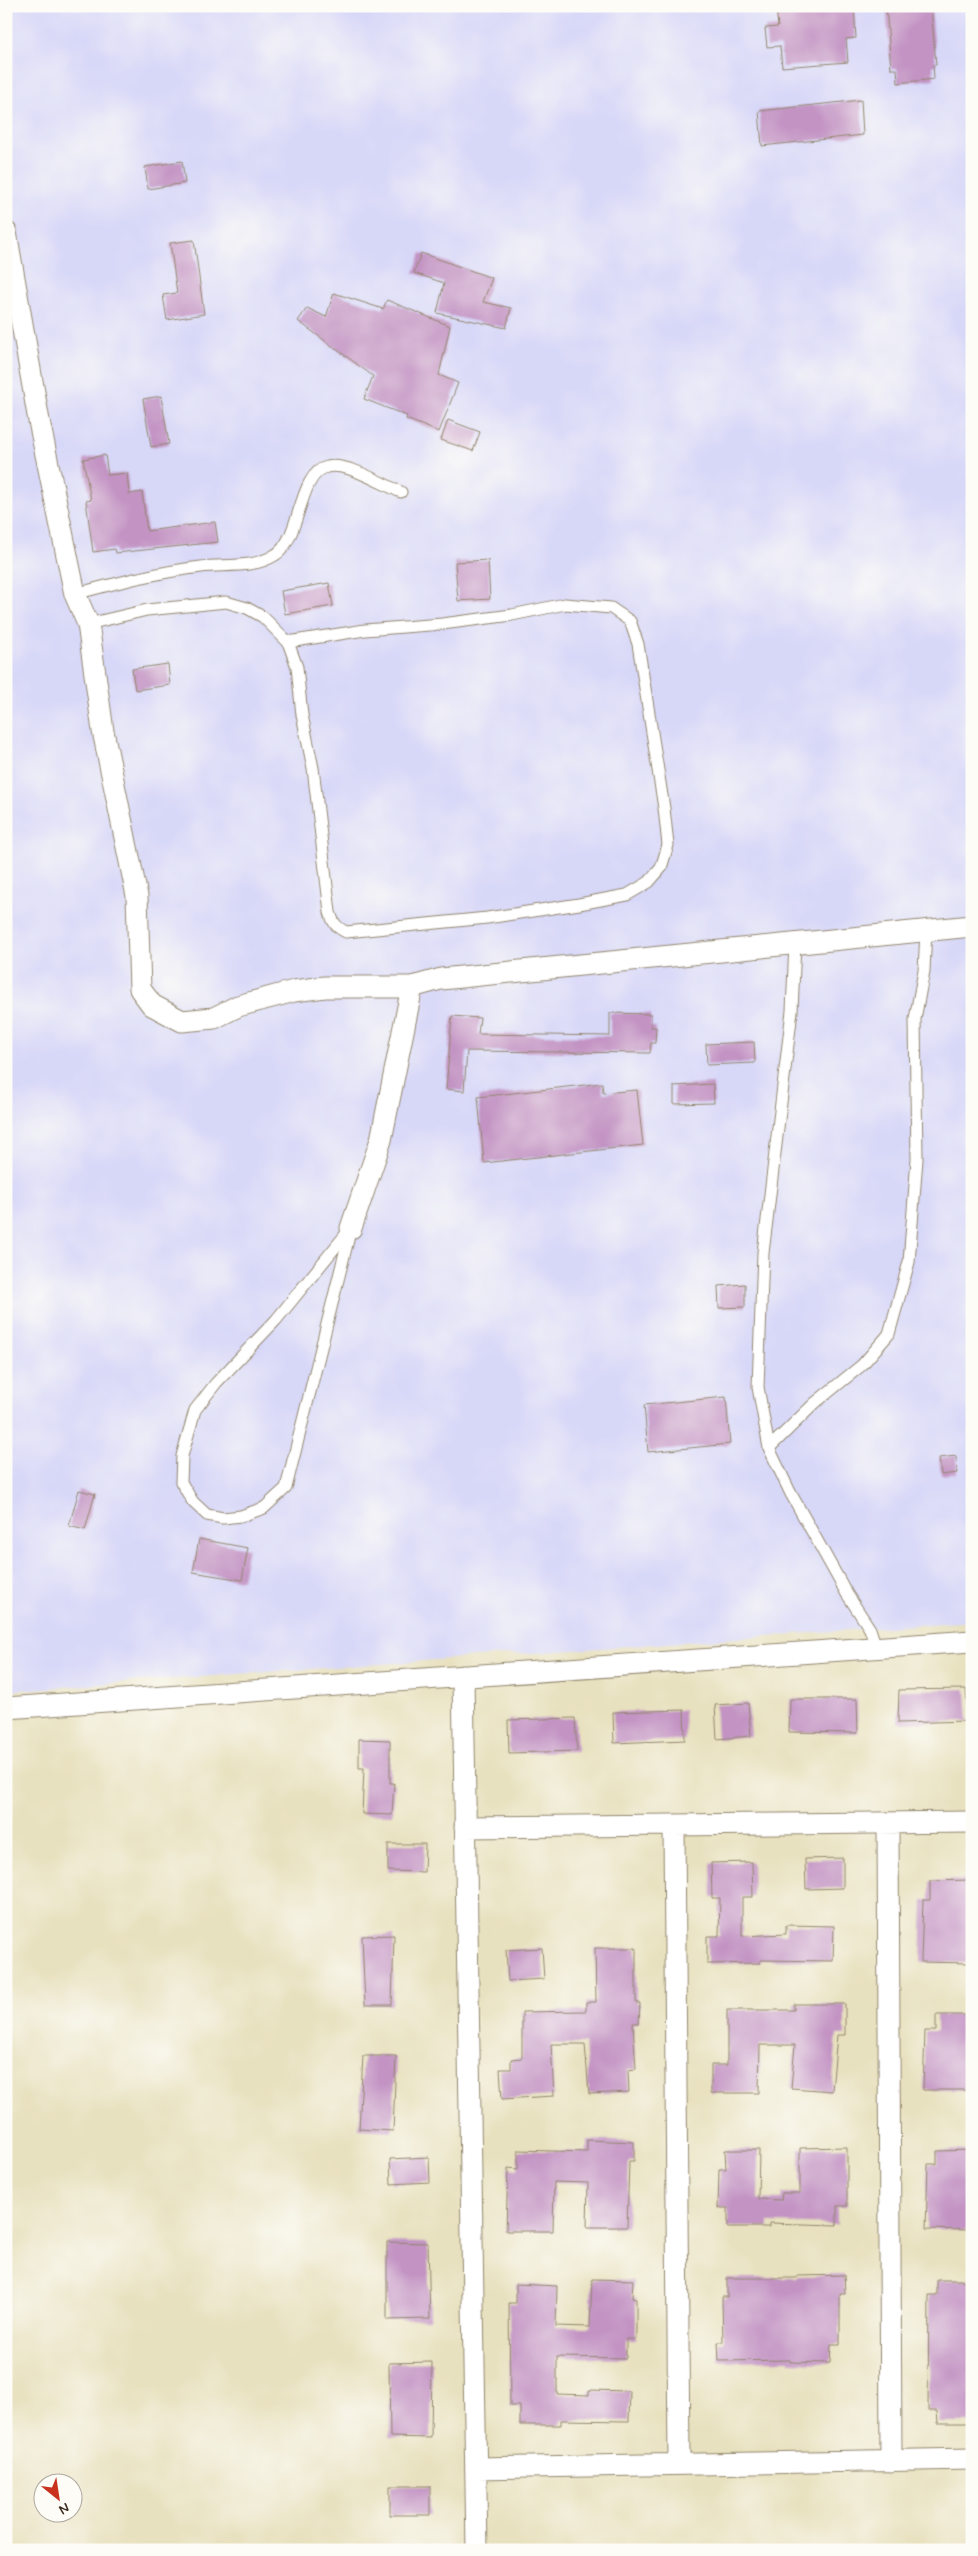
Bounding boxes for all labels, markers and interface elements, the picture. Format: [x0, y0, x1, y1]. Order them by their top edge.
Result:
north arrow [32, 2474, 82, 2524]
text: N [55, 2498, 73, 2519]

